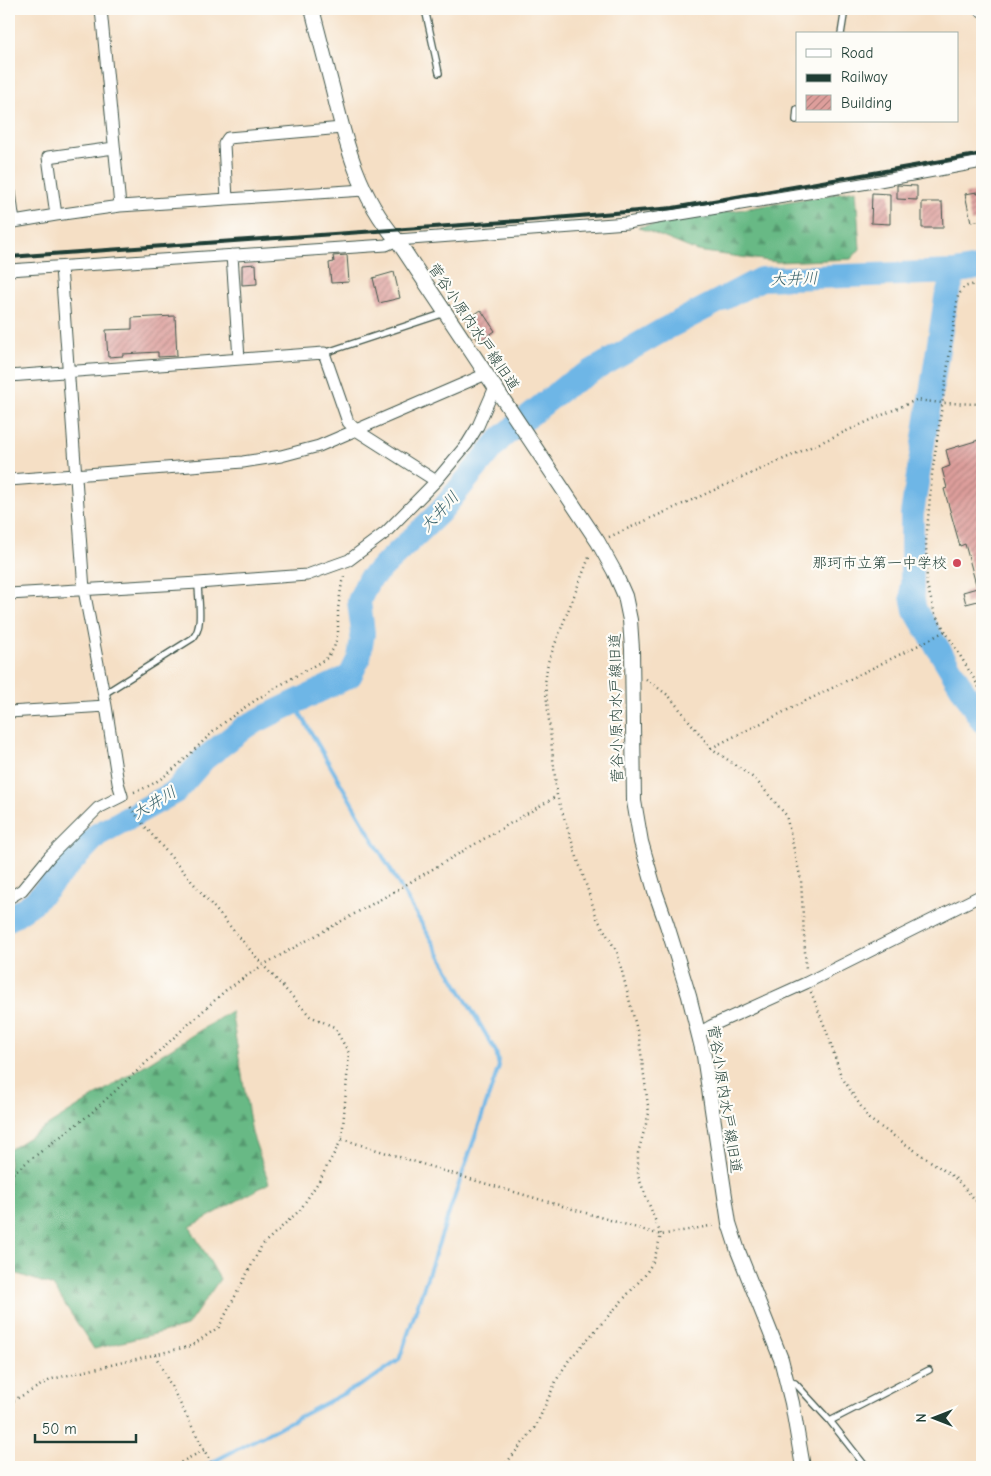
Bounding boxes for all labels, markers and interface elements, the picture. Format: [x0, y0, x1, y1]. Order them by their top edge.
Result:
legend [796, 32, 958, 122]
text: Road [841, 44, 873, 62]
text: Railway [841, 68, 888, 86]
text: Building [841, 94, 892, 112]
street label: 菅谷小原内水戸線旧道 [425, 260, 523, 394]
water label: 大井川 [770, 269, 818, 289]
water label: 大井川 [417, 488, 463, 535]
place label: 那珂市立第一中学校 [812, 554, 947, 572]
marker: 那珂市立第一中学校 [951, 557, 963, 569]
street label: 菅谷小原内水戸線旧道 [606, 633, 626, 783]
water label: 大井川 [129, 783, 180, 823]
street label: 菅谷小原内水戸線旧道 [704, 1024, 746, 1174]
north arrow [908, 1394, 958, 1444]
scale bar [35, 1411, 136, 1443]
text: N [913, 1413, 930, 1423]
text: 50 m [42, 1420, 77, 1438]

